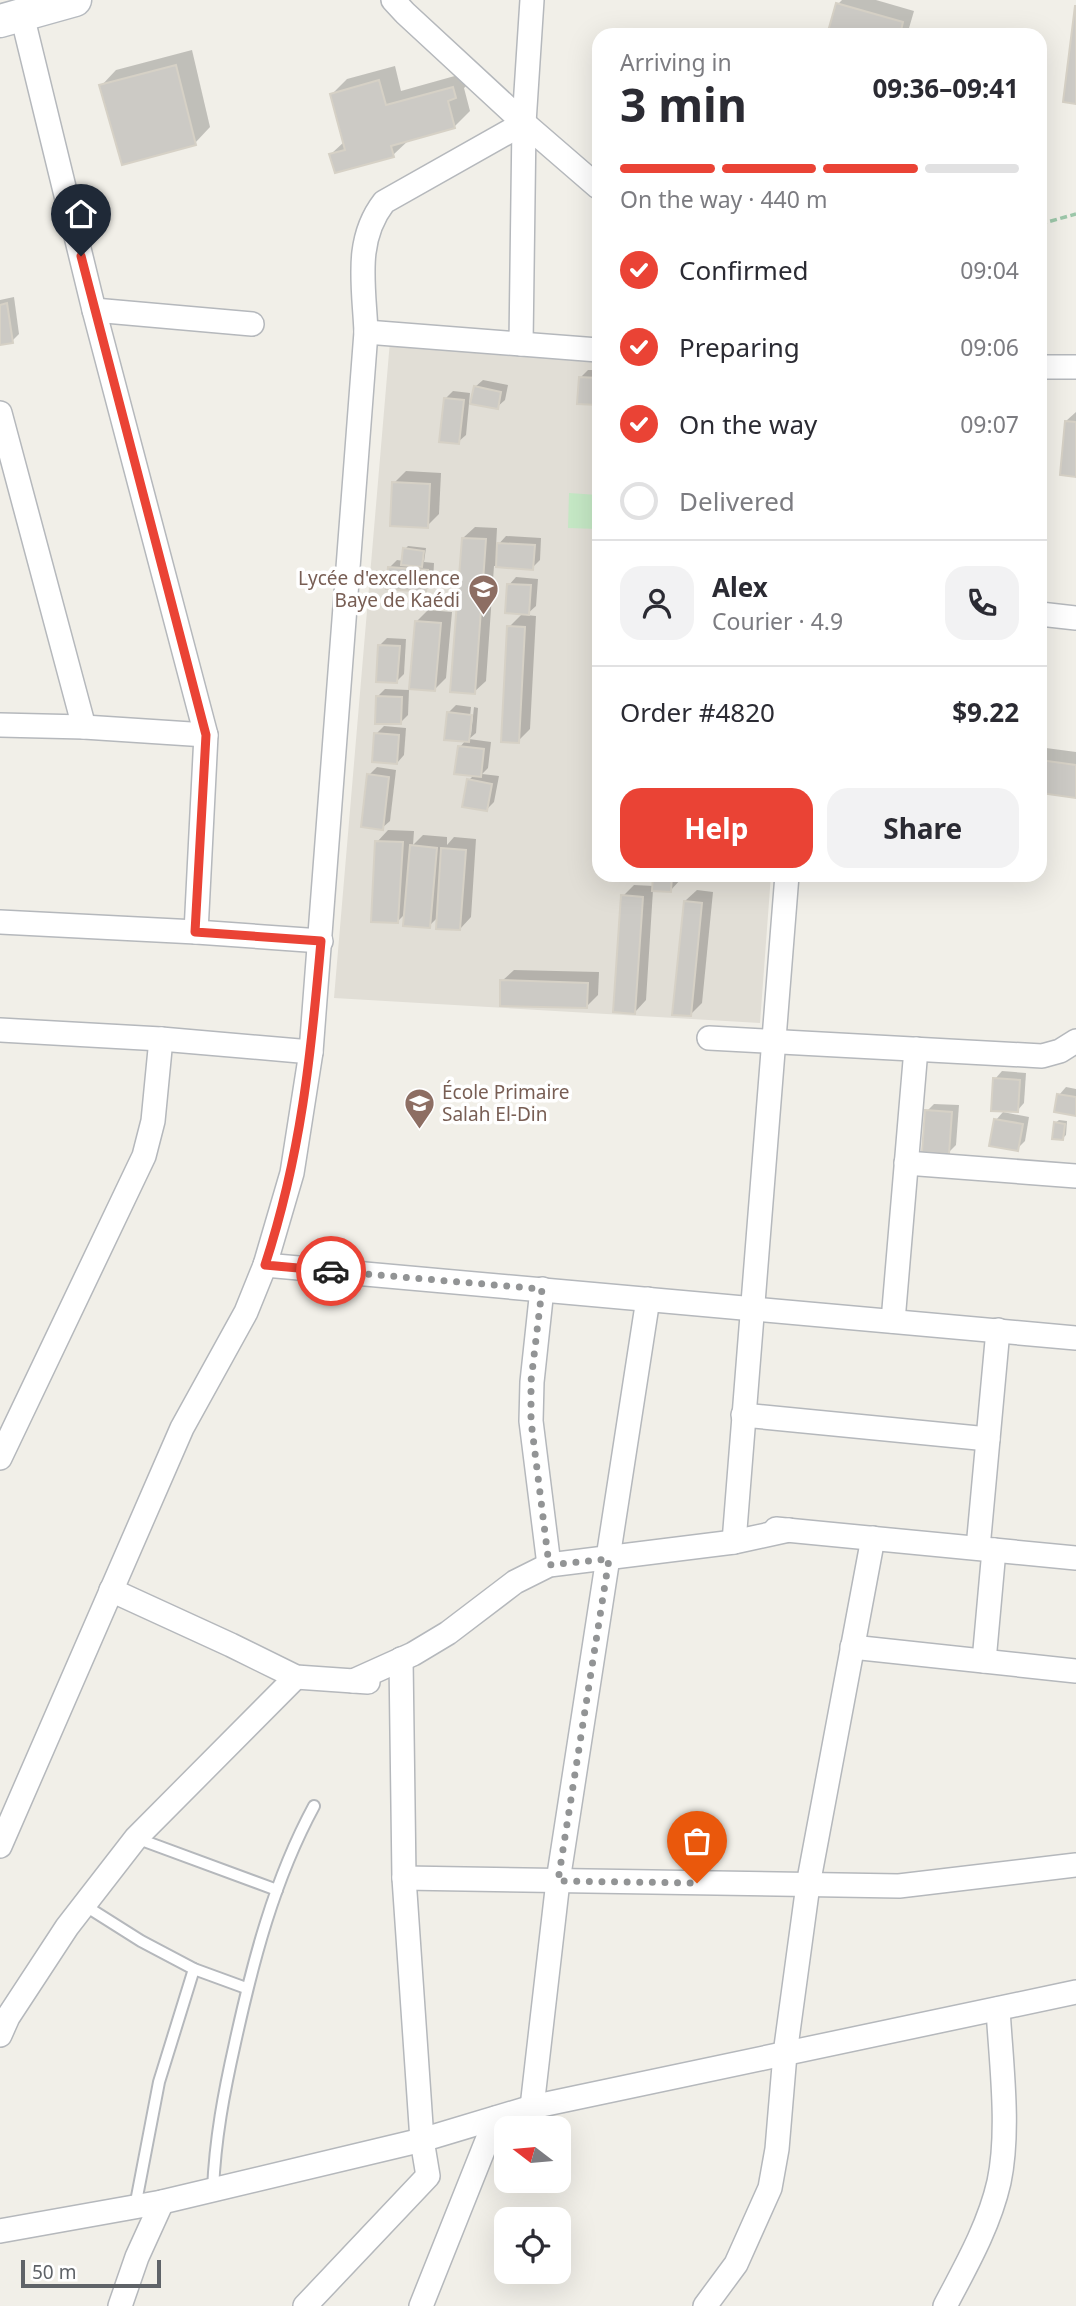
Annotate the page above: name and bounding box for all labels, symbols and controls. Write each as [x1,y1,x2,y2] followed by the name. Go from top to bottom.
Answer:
[620,46,732,78] text: Arriving in
[872,70,1019,106] text: 09:36–09:41
[620,73,747,135] text: 3 min
[620,183,827,215] text: On the way · 440 m
[51,184,111,256] pin
[62,195,100,233] icon: home
[620,251,658,289] icon: check
[679,252,809,288] text: Confirmed
[960,254,1019,286] text: 09:04
[620,328,658,366] icon: check
[679,329,800,365] text: Preparing
[960,331,1019,363] text: 09:06
[620,405,658,443] icon: check
[679,406,817,442] text: On the way
[960,408,1019,440] text: 09:07
[679,483,795,519] text: Delivered
[298,565,460,613] place label: Lycée d'excellence Baye de Kaédi
[620,566,694,640] button: person
[945,566,1019,640] button: phone
[712,569,768,605] text: Alex
[466,572,500,616] school or university icon: Lycée d'excellence Baye de Kaédi
[712,605,843,637] text: Courier · 4.9
[620,694,775,730] text: Order #4820
[952,694,1019,730] text: $9.22
[620,788,813,868] button: Help
[827,788,1019,868] button: Share
[442,1079,570,1127] place label: École Primaire Salah El-Din
[402,1086,436,1130] school or university icon: École Primaire Salah El-Din
[296,1236,366,1306] courier
[312,1252,350,1290] icon: car
[667,1811,727,1883] pin
[678,1822,716,1860] icon: bag
[494,2116,570,2193] north arrow
[494,2116,571,2284] map controls
[494,2207,571,2284] button: locate
[21,2257,161,2289] scale bar
[32,2259,76,2285] text: 50 m

